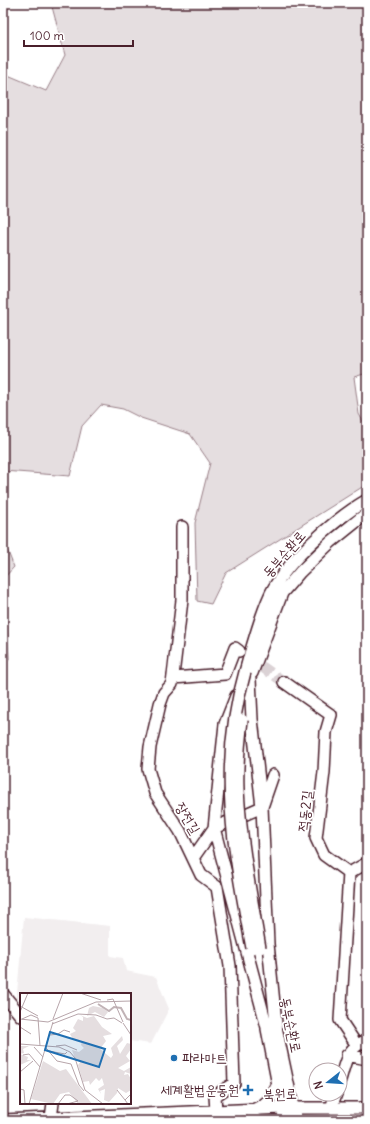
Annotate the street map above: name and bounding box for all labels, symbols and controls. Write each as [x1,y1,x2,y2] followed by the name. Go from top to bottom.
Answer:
[24,22,133,48] scale bar
[30,28,64,43] text: 100 m
[259,527,309,581] street label: 동부순환로
[294,789,316,833] street label: 적동2길
[172,799,205,838] street label: 장전길
[20,993,131,1104] inset map
[276,996,306,1054] street label: 동부순환로
[182,1049,227,1067] place label: 파라마트
[169,1053,179,1063] marker: 파라마트
[308,1062,348,1102] north arrow
[311,1079,326,1091] text: N
[160,1081,239,1099] place label: 세계활법운동원
[242,1084,254,1096] marker: 세계활법운동원
[263,1084,297,1104] street label: 북원로

